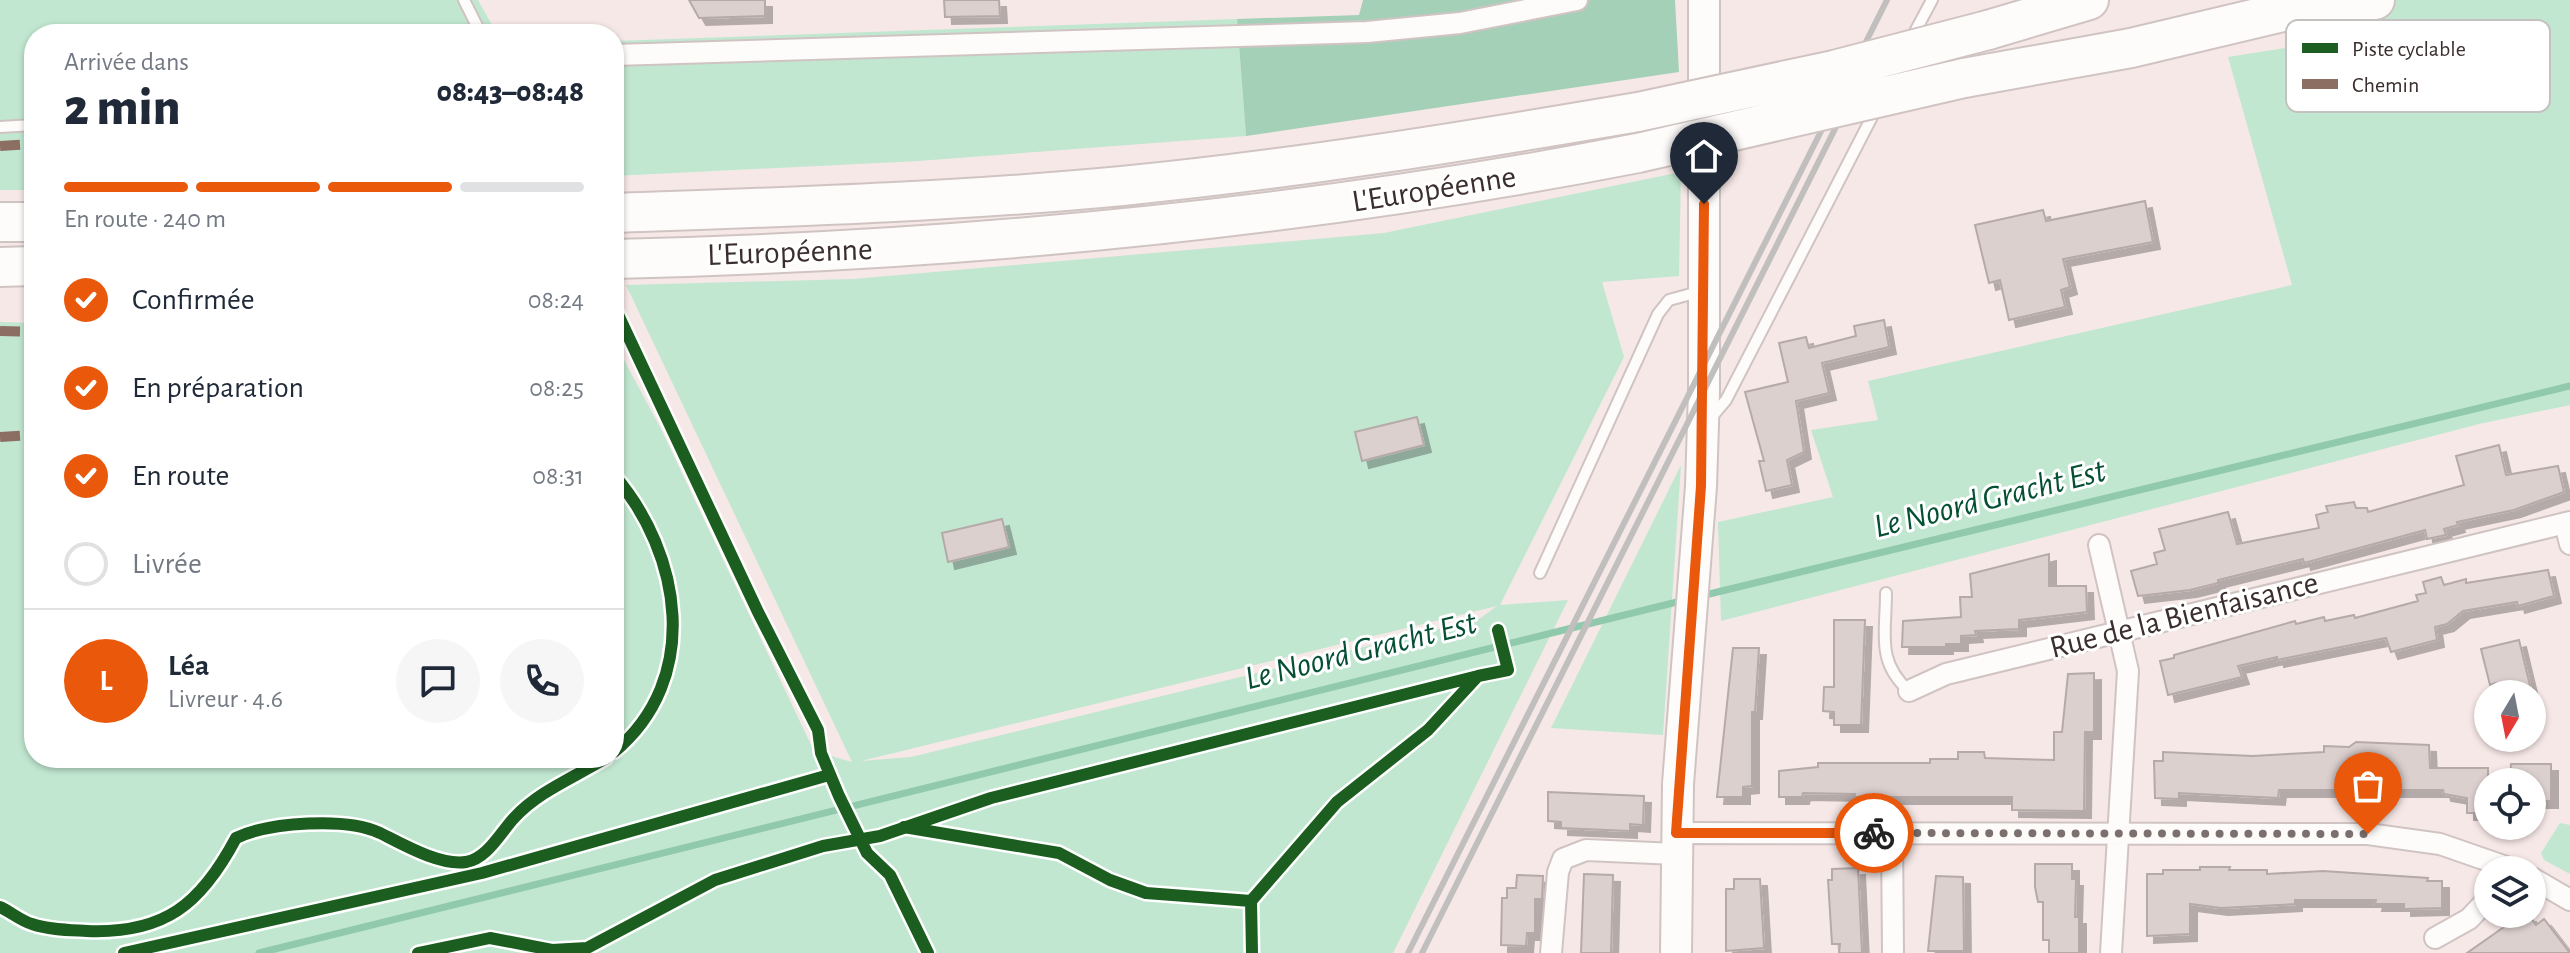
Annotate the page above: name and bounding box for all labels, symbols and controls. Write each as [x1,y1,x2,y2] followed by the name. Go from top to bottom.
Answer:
[2286,20,2550,112] legend
[2352,38,2466,60] text: Piste cyclable
[64,49,189,75] text: Arrivée dans
[2352,74,2419,96] text: Chemin
[436,77,584,107] text: 08:43–08:48
[64,82,180,134] text: 2 min
[1670,122,1738,204] pin
[1682,134,1726,178] icon: home
[1350,160,1518,218] street label: L'Européenne
[64,206,226,232] text: En route · 240 m
[707,233,873,271] street label: L'Européenne
[64,278,108,322] icon: check
[132,285,255,315] text: Confirmée
[528,287,584,313] text: 08:24
[64,366,108,410] icon: check
[132,373,304,403] text: En préparation
[529,375,584,401] text: 08:25
[64,454,108,498] icon: check
[1871,454,2110,544] water label: Le Noord Gracht Est
[132,461,229,491] text: En route
[532,463,584,489] text: 08:31
[132,549,202,579] text: Livrée
[2046,566,2322,664] street label: Rue de la Bienfaisance
[1242,606,1481,696] water label: Le Noord Gracht Est
[396,639,480,723] button: chat
[500,639,584,723] button: phone
[168,651,209,681] text: Léa
[100,666,113,696] text: L
[2474,680,2546,752] north arrow
[2474,680,2546,928] map controls
[168,686,283,712] text: Livreur · 4.6
[2334,752,2402,834] pin
[2346,764,2390,808] icon: bag
[2474,768,2546,840] button: locate
[1834,793,1914,873] courier
[1852,811,1896,855] icon: bike
[2474,856,2546,928] button: layers

